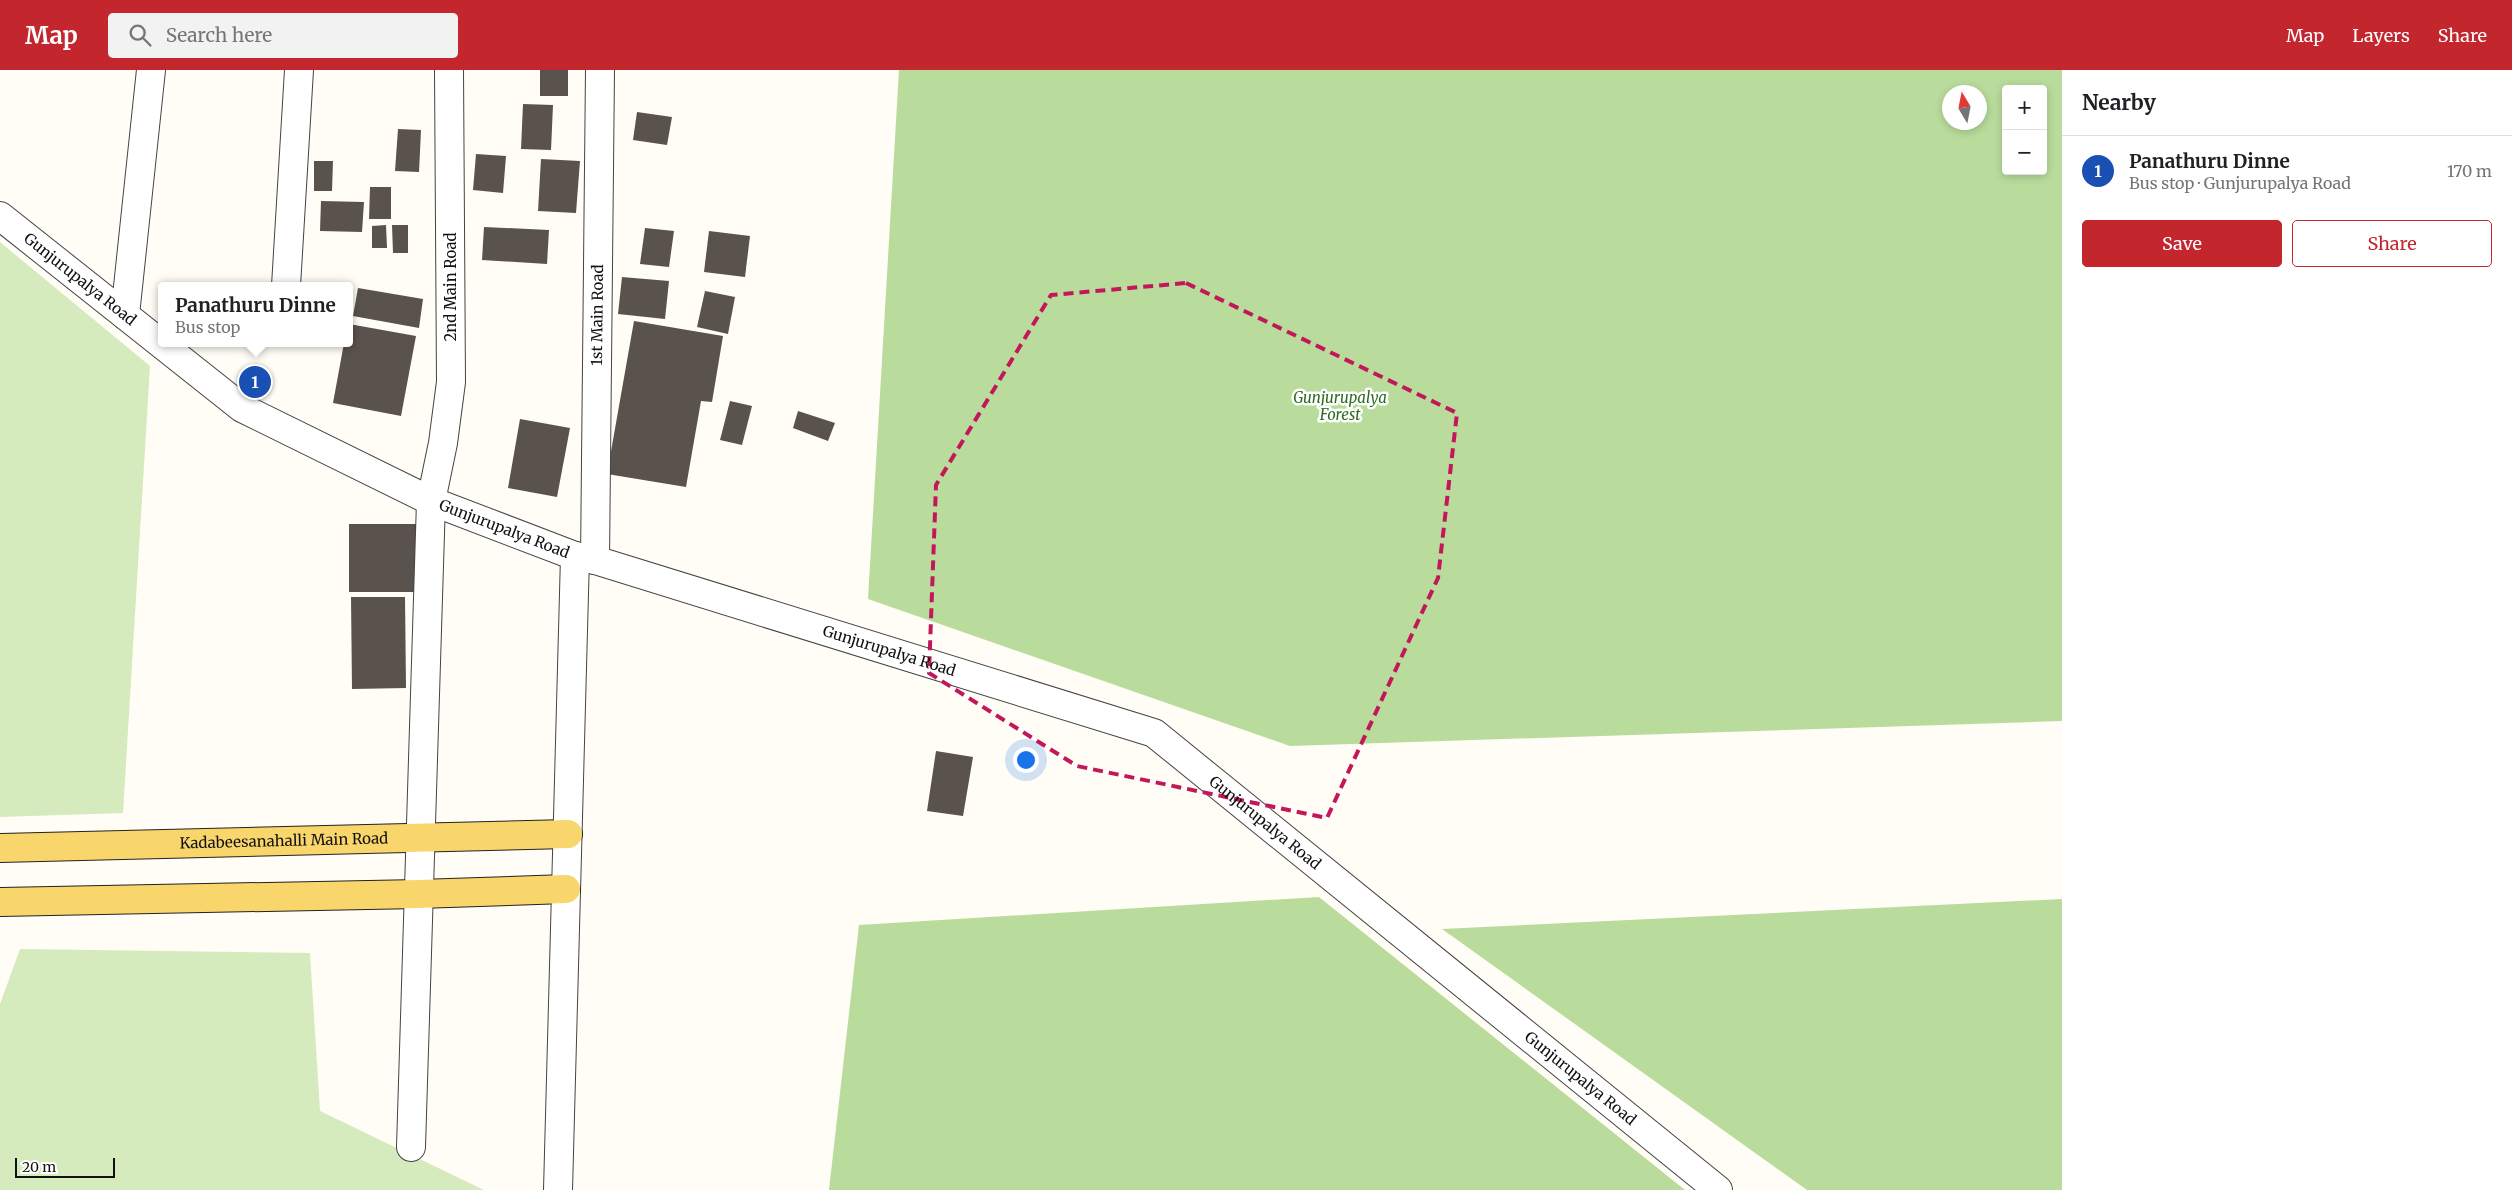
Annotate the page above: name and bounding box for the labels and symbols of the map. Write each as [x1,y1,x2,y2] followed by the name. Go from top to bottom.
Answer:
[1942,85,1987,130] north arrow
[20,229,140,329] street label: Gunjurupalya Road
[441,232,460,342] street label: 2nd Main Road
[587,264,607,366] street label: 1st Main Road
[239,363,271,401] pin: 1
[1293,388,1387,424] park label: Gunjurupalya Forest
[437,495,572,562] street label: Gunjurupalya Road
[820,621,958,680] street label: Gunjurupalya Road
[1013,747,1039,773] your location
[1206,772,1325,873] street label: Gunjurupalya Road
[179,828,388,853] street label: Kadabeesanahalli Main Road
[1521,1027,1640,1129] street label: Gunjurupalya Road
[15,1155,115,1178] scale bar

